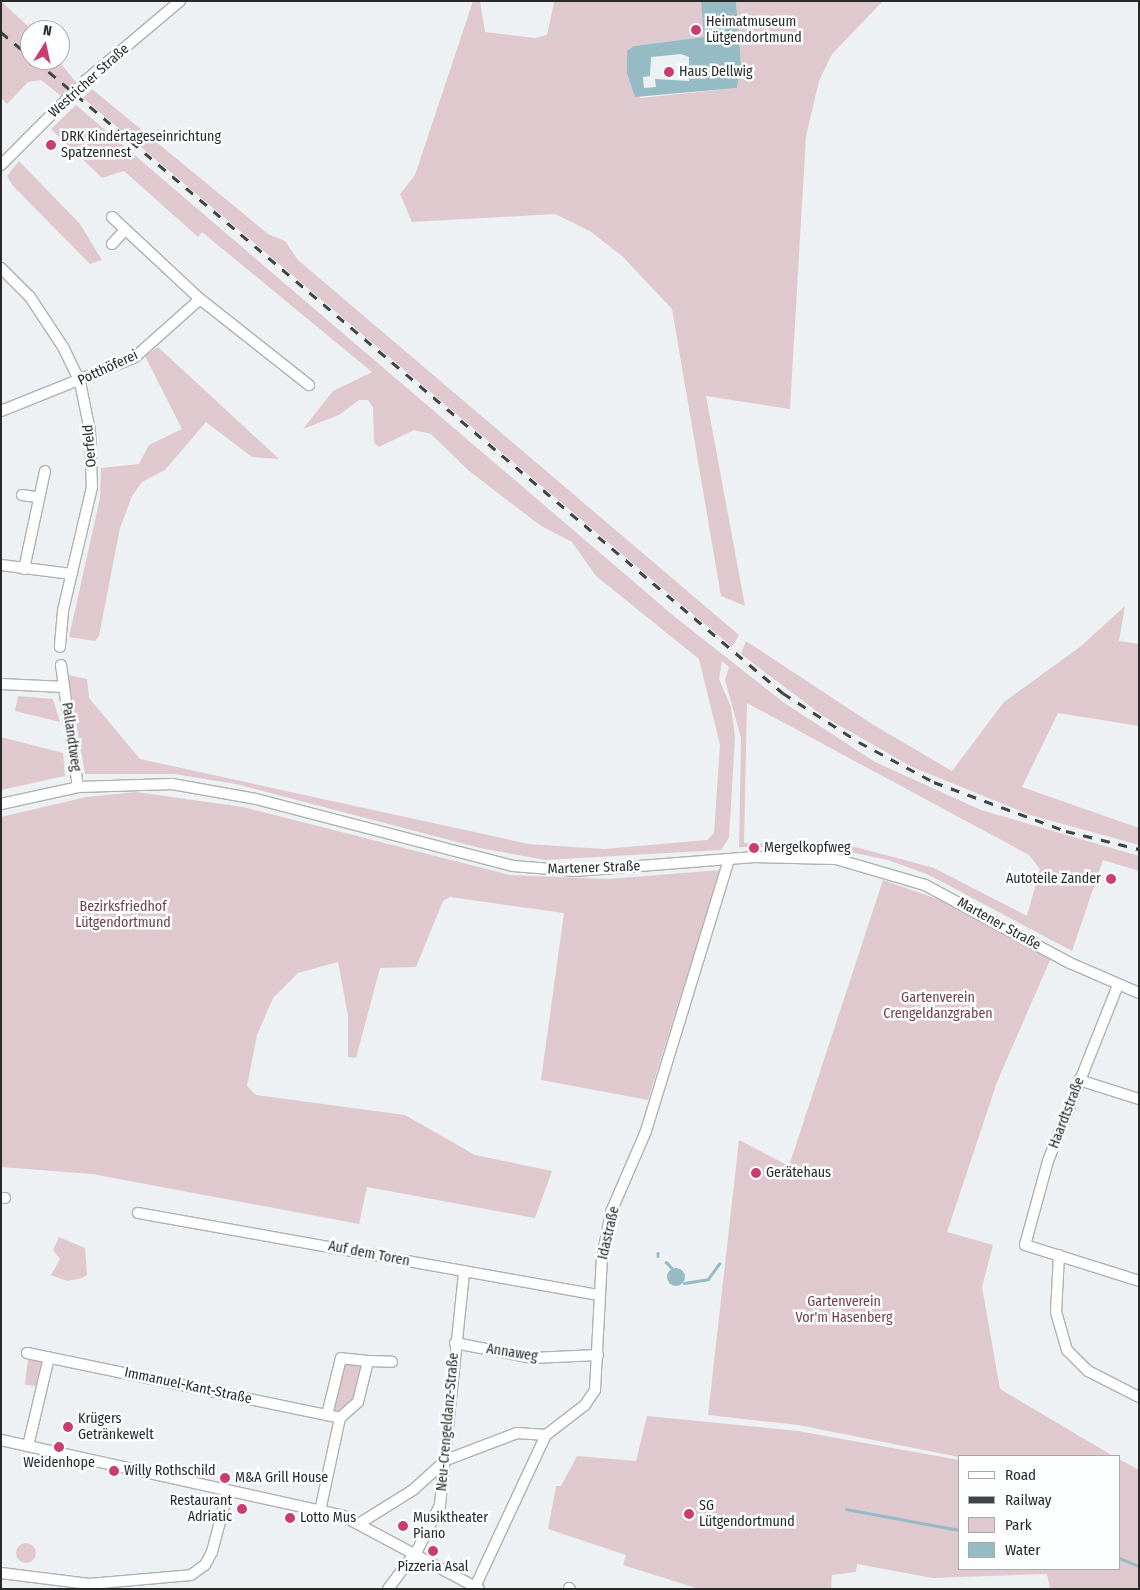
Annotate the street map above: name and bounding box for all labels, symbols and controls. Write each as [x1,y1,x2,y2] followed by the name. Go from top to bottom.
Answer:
[706,14,802,46] place label: Heimatmuseum Lütgendortmund
[20,20,70,70] north arrow
[42,22,53,40] text: N
[690,24,702,36] marker: Heimatmuseum Lütgendortmund
[46,41,132,121] street label: Westricher Straße
[679,64,753,80] place label: Haus Dellwig
[663,66,675,78] marker: Haus Dellwig
[61,129,221,162] place label: DRK Kindertageseinrichtung Spatzennest
[45,139,57,151] marker: DRK Kindertageseinrichtung Spatzennest
[75,347,141,389] street label: Potthöferei
[80,424,100,468] street label: Oerfeld
[58,701,84,773] street label: Pallandtweg
[764,840,851,856] place label: Mergelkopfweg
[748,842,760,854] marker: Mergelkopfweg
[547,858,641,878] street label: Martener Straße
[1006,871,1101,887] place label: Autoteile Zander
[1105,873,1117,885] marker: Autoteile Zander
[954,894,1044,954] street label: Martener Straße
[75,899,171,932] park label: Bezirksfriedhof Lütgendortmund
[883,990,993,1022] park label: Gartenverein Crengeldanzgraben
[1046,1075,1088,1151] street label: Haardtstraße
[766,1165,831,1181] place label: Gerätehaus
[750,1167,762,1179] marker: Gerätehaus
[595,1205,623,1261] street label: Idastraße
[327,1238,411,1270] street label: Auf dem Toren
[795,1294,893,1326] park label: Gartenverein Vor'm Hasenberg
[485,1341,539,1365] street label: Annaweg
[434,1352,462,1492] street label: Neu-Crengeldanz-Straße
[123,1364,253,1408] street label: Immanuel-Kant-Straße
[78,1411,154,1444] place label: Krügers Getränkewelt
[62,1421,74,1433] marker: Krügers Getränkewelt
[53,1441,65,1453] marker: Weidenhope
[23,1455,95,1471] place label: Weidenhope
[958,1455,1120,1570] legend
[124,1463,216,1479] place label: Willy Rothschild
[108,1465,120,1477] marker: Willy Rothschild
[1005,1466,1036,1484] text: Road
[235,1470,328,1486] place label: M&A Grill House
[219,1472,231,1484] marker: M&A Grill House
[1005,1491,1052,1509] text: Railway
[170,1493,232,1525] place label: Restaurant Adriatic
[699,1498,795,1530] place label: SG Lütgendortmund
[236,1503,248,1515] marker: Restaurant Adriatic
[683,1508,695,1520] marker: SG Lütgendortmund
[300,1510,356,1526] place label: Lotto Mus
[413,1510,488,1542] place label: Musiktheater Piano
[284,1512,296,1524] marker: Lotto Mus
[1005,1516,1032,1534] text: Park
[397,1520,409,1532] marker: Musiktheater Piano
[1005,1541,1040,1559] text: Water
[427,1545,439,1557] marker: Pizzeria Asal
[398,1559,468,1575] place label: Pizzeria Asal

